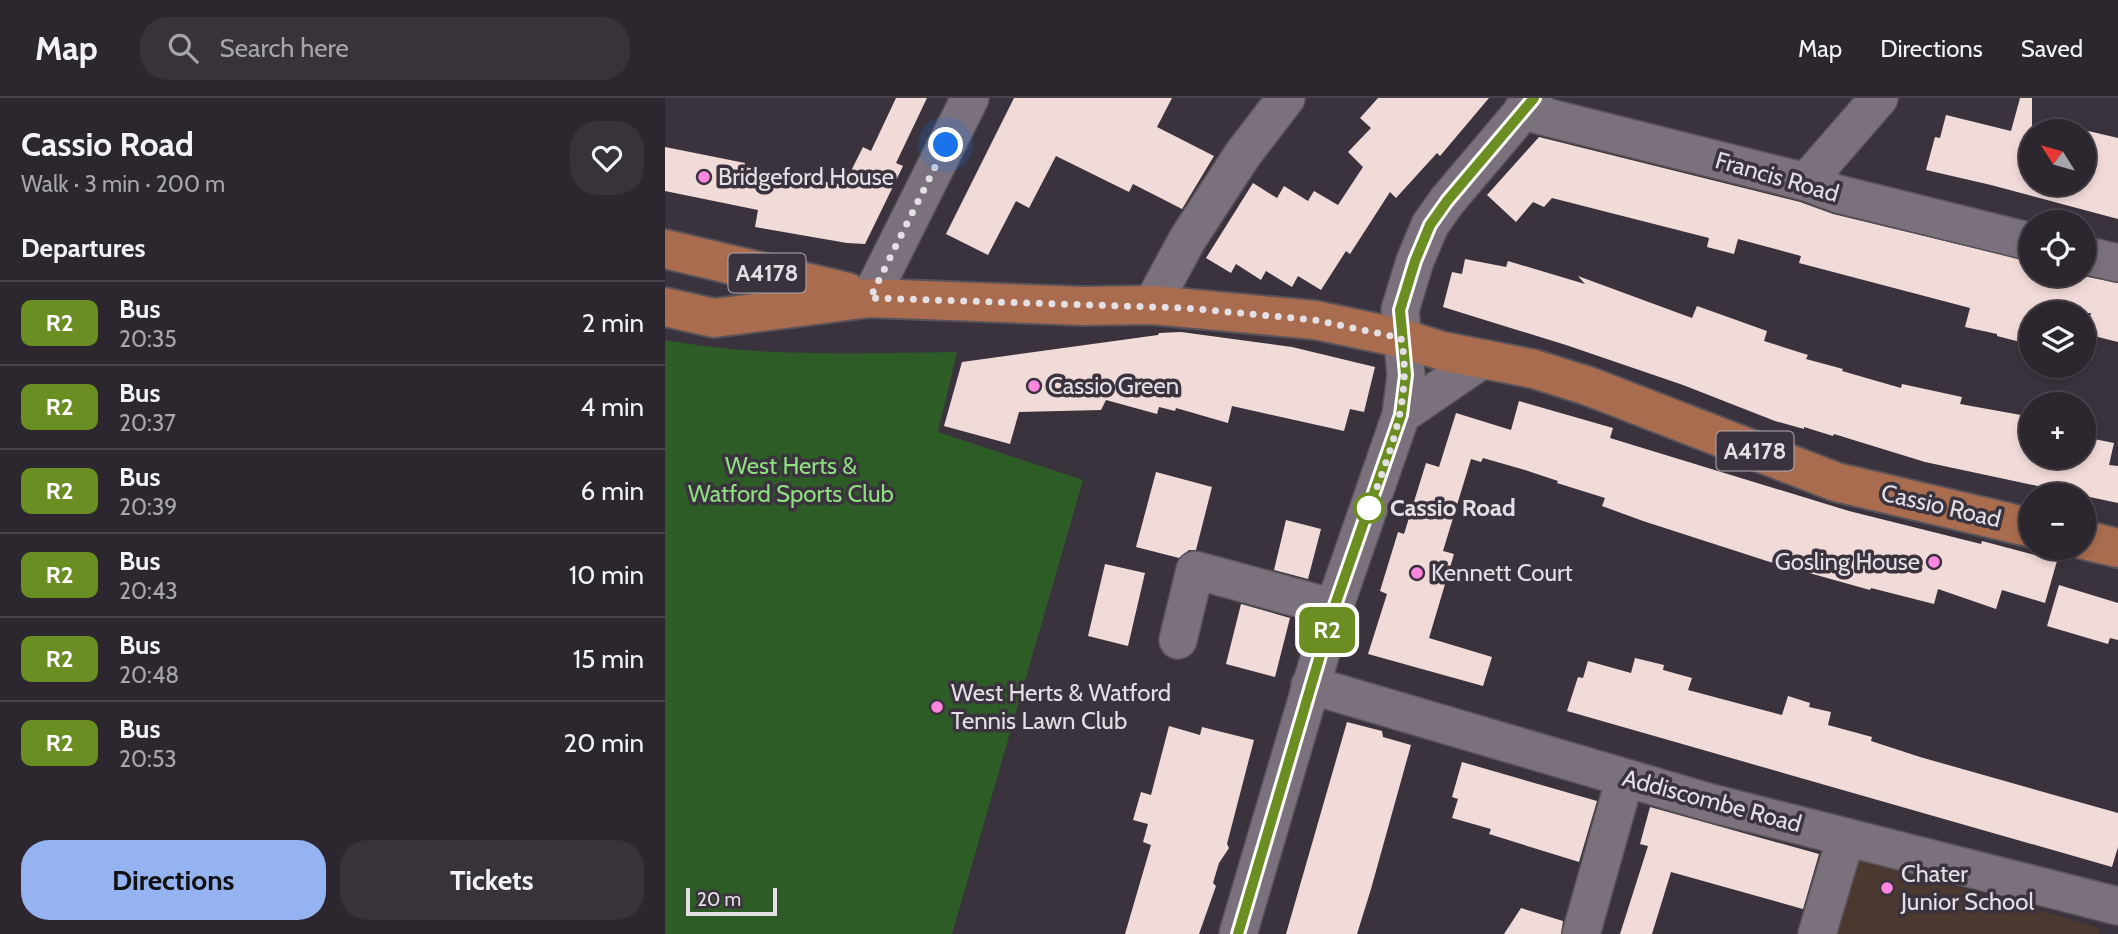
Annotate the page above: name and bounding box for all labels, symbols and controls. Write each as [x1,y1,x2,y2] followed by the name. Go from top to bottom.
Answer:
[140,17,630,80] search box
[35,28,98,68] text: Map
[164,29,202,67] icon: search
[220,32,349,64] text: Search here
[1798,34,1842,63] text: Map
[1880,34,1983,63] text: Directions
[2021,34,2083,63] text: Saved
[2019,119,2097,196] north arrow
[2019,119,2096,560] map controls
[570,121,644,195] button: heart
[21,124,194,164] text: Cassio Road
[928,127,963,162] your location
[1712,145,1842,208] street label: Francis Road
[718,162,894,191] place label: Bridgeford House
[696,169,712,185] marker: Bridgeford House
[21,170,225,198] text: Walk · 3 min · 200 m
[2019,210,2096,287] button: locate
[21,232,145,264] text: Departures
[729,254,805,292] road number: A4178
[119,293,160,325] text: Bus
[2019,301,2096,378] button: layers
[582,307,644,339] text: 2 min
[46,308,73,337] text: R2
[119,325,177,353] text: 20:35
[1048,371,1179,400] place label: Cassio Green
[119,377,160,409] text: Bus
[1026,378,1042,394] marker: Cassio Green
[580,391,644,423] text: 4 min
[46,392,73,421] text: R2
[2019,392,2096,469] button: +
[119,409,176,437] text: 20:37
[1717,432,1793,470] road number: A4178
[688,451,894,508] park label: West Herts & Watford Sports Club
[119,461,160,493] text: Bus
[581,475,644,507] text: 6 min
[46,476,73,505] text: R2
[1878,478,2004,533] street label: Cassio Road
[2019,483,2096,560] button: −
[119,493,177,521] text: 20:39
[1354,493,1384,523] marker: Cassio Road
[1390,493,1516,522] place label: Cassio Road
[119,545,160,577] text: Bus
[1775,547,1920,576] place label: Gosling House
[1926,554,1942,570] marker: Gosling House
[1431,558,1573,587] place label: Kennett Court
[569,559,644,591] text: 10 min
[46,560,73,589] text: R2
[1409,565,1425,581] marker: Kennett Court
[119,577,178,605] text: 20:43
[1295,607,1359,653] line badge: R2
[1313,615,1341,644] text: R2
[119,629,160,661] text: Bus
[573,643,644,675] text: 15 min
[46,644,73,673] text: R2
[119,661,179,689] text: 20:48
[951,678,1171,735] place label: West Herts & Watford Tennis Lawn Club
[929,699,945,715] marker: West Herts & Watford Tennis Lawn Club
[119,713,160,745] text: Bus
[564,727,644,759] text: 20 min
[46,728,73,757] text: R2
[119,745,177,773] text: 20:53
[1619,763,1805,838] street label: Addiscombe Road
[21,840,326,920] button: Directions
[340,840,644,920] button: Tickets
[1900,859,2034,916] place label: Chater Junior School
[1879,880,1895,896] marker: Chater Junior School
[686,885,777,917] scale bar
[697,888,741,911] text: 20 m

